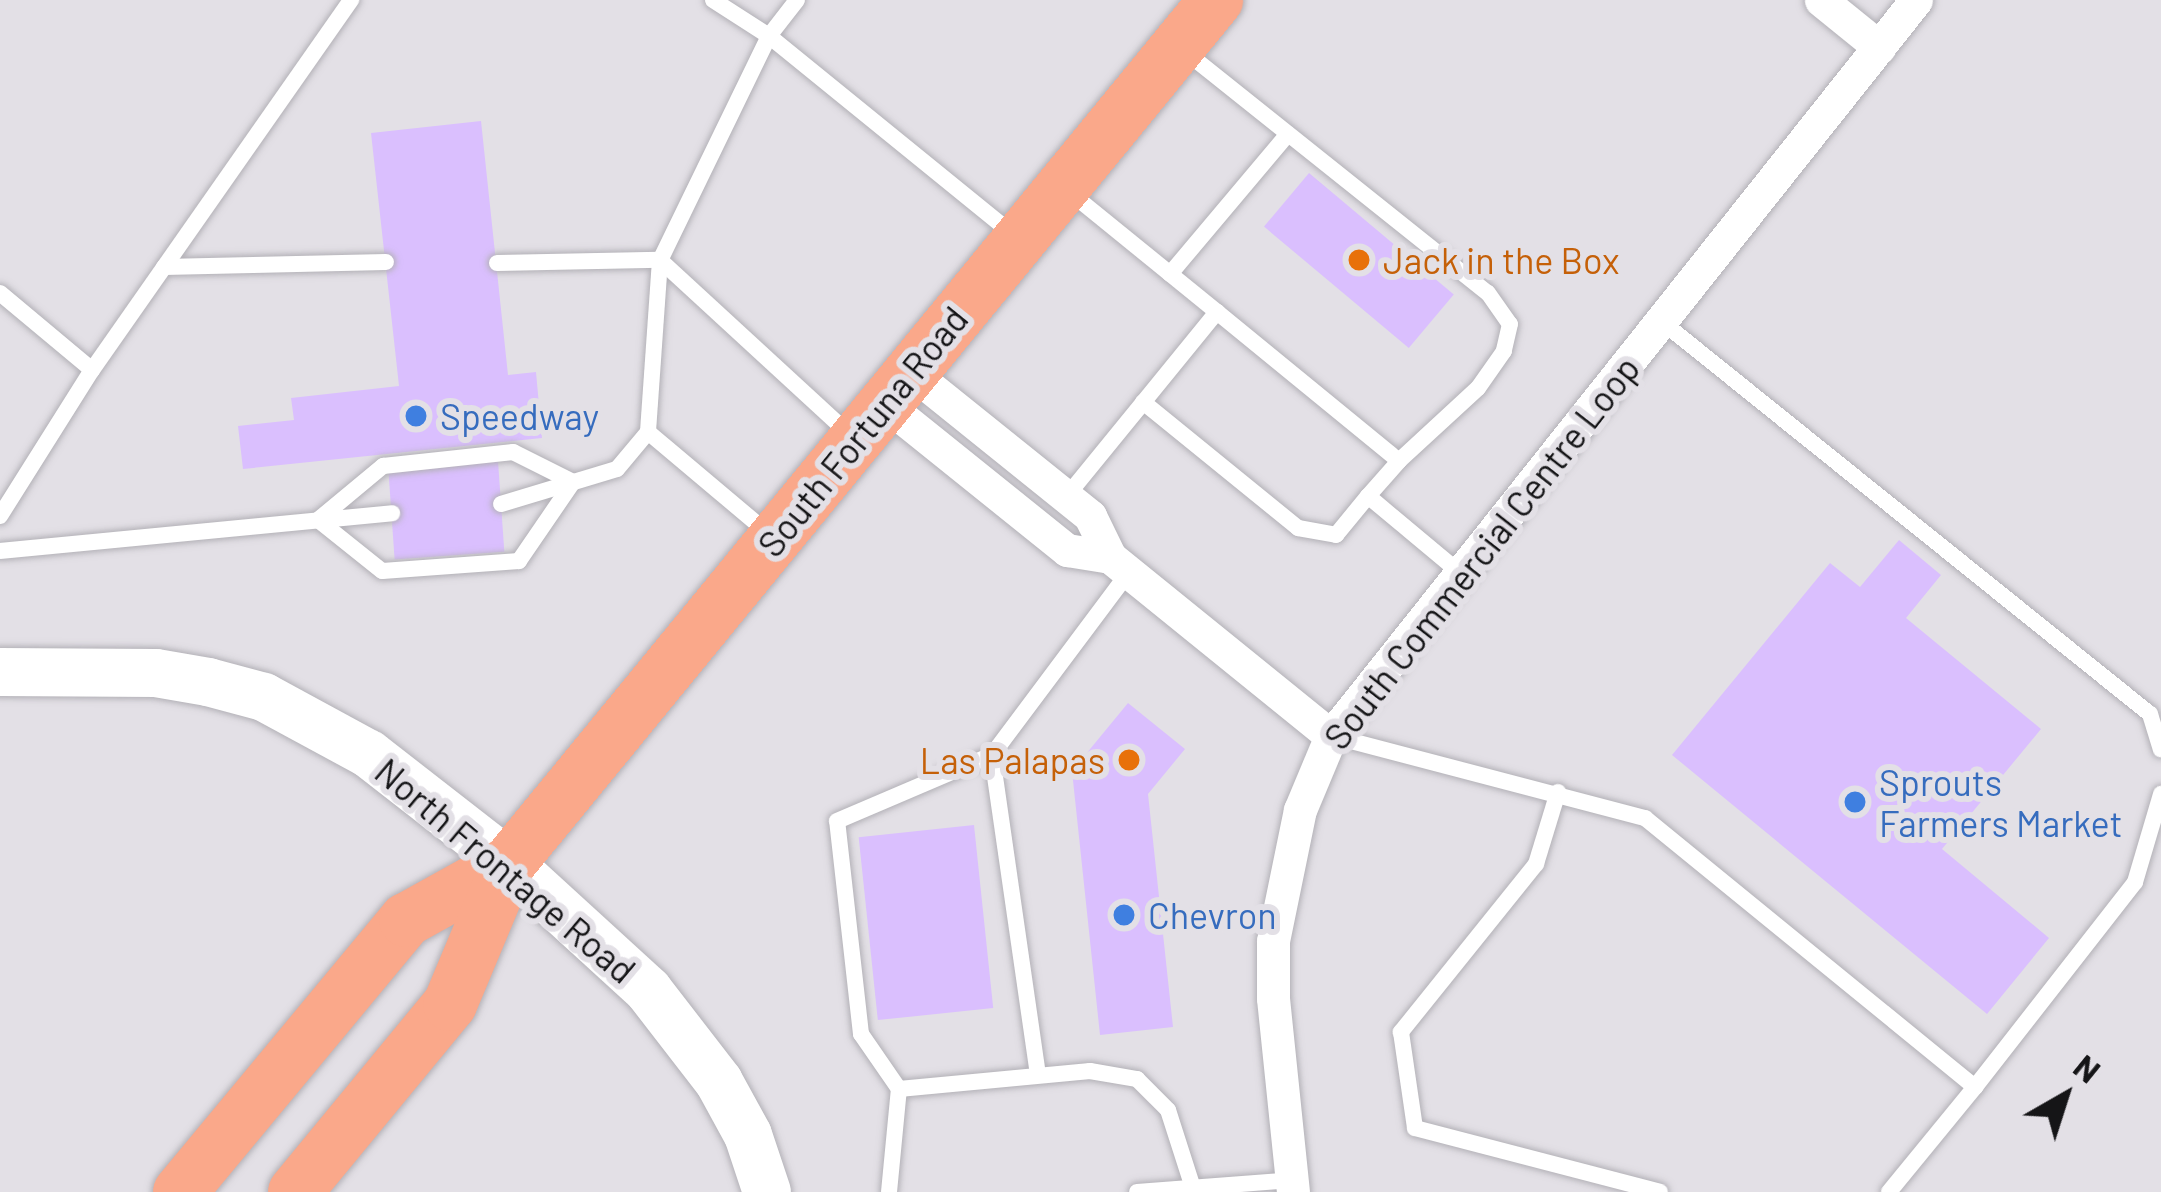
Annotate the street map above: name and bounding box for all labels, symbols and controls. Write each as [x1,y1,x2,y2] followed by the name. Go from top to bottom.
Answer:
[1383,238,1619,282] place label: Jack in the Box
[1346,247,1372,273] marker: Jack in the Box
[748,297,976,565] street label: South Fortuna Road
[1314,347,1648,757] street label: South Commercial Centre Loop
[440,394,599,438] place label: Speedway
[403,403,429,429] marker: Speedway
[920,738,1105,782] place label: Las Palapas
[1116,747,1142,773] marker: Las Palapas
[367,749,645,991] street label: North Frontage Road
[1879,759,2123,844] place label: Sprouts Farmers Market
[1842,789,1868,815] marker: Sprouts Farmers Market
[1148,893,1277,937] place label: Chevron
[1111,902,1137,928] marker: Chevron
[2005,1036,2125,1156] north arrow
[2067,1046,2109,1090] text: N

